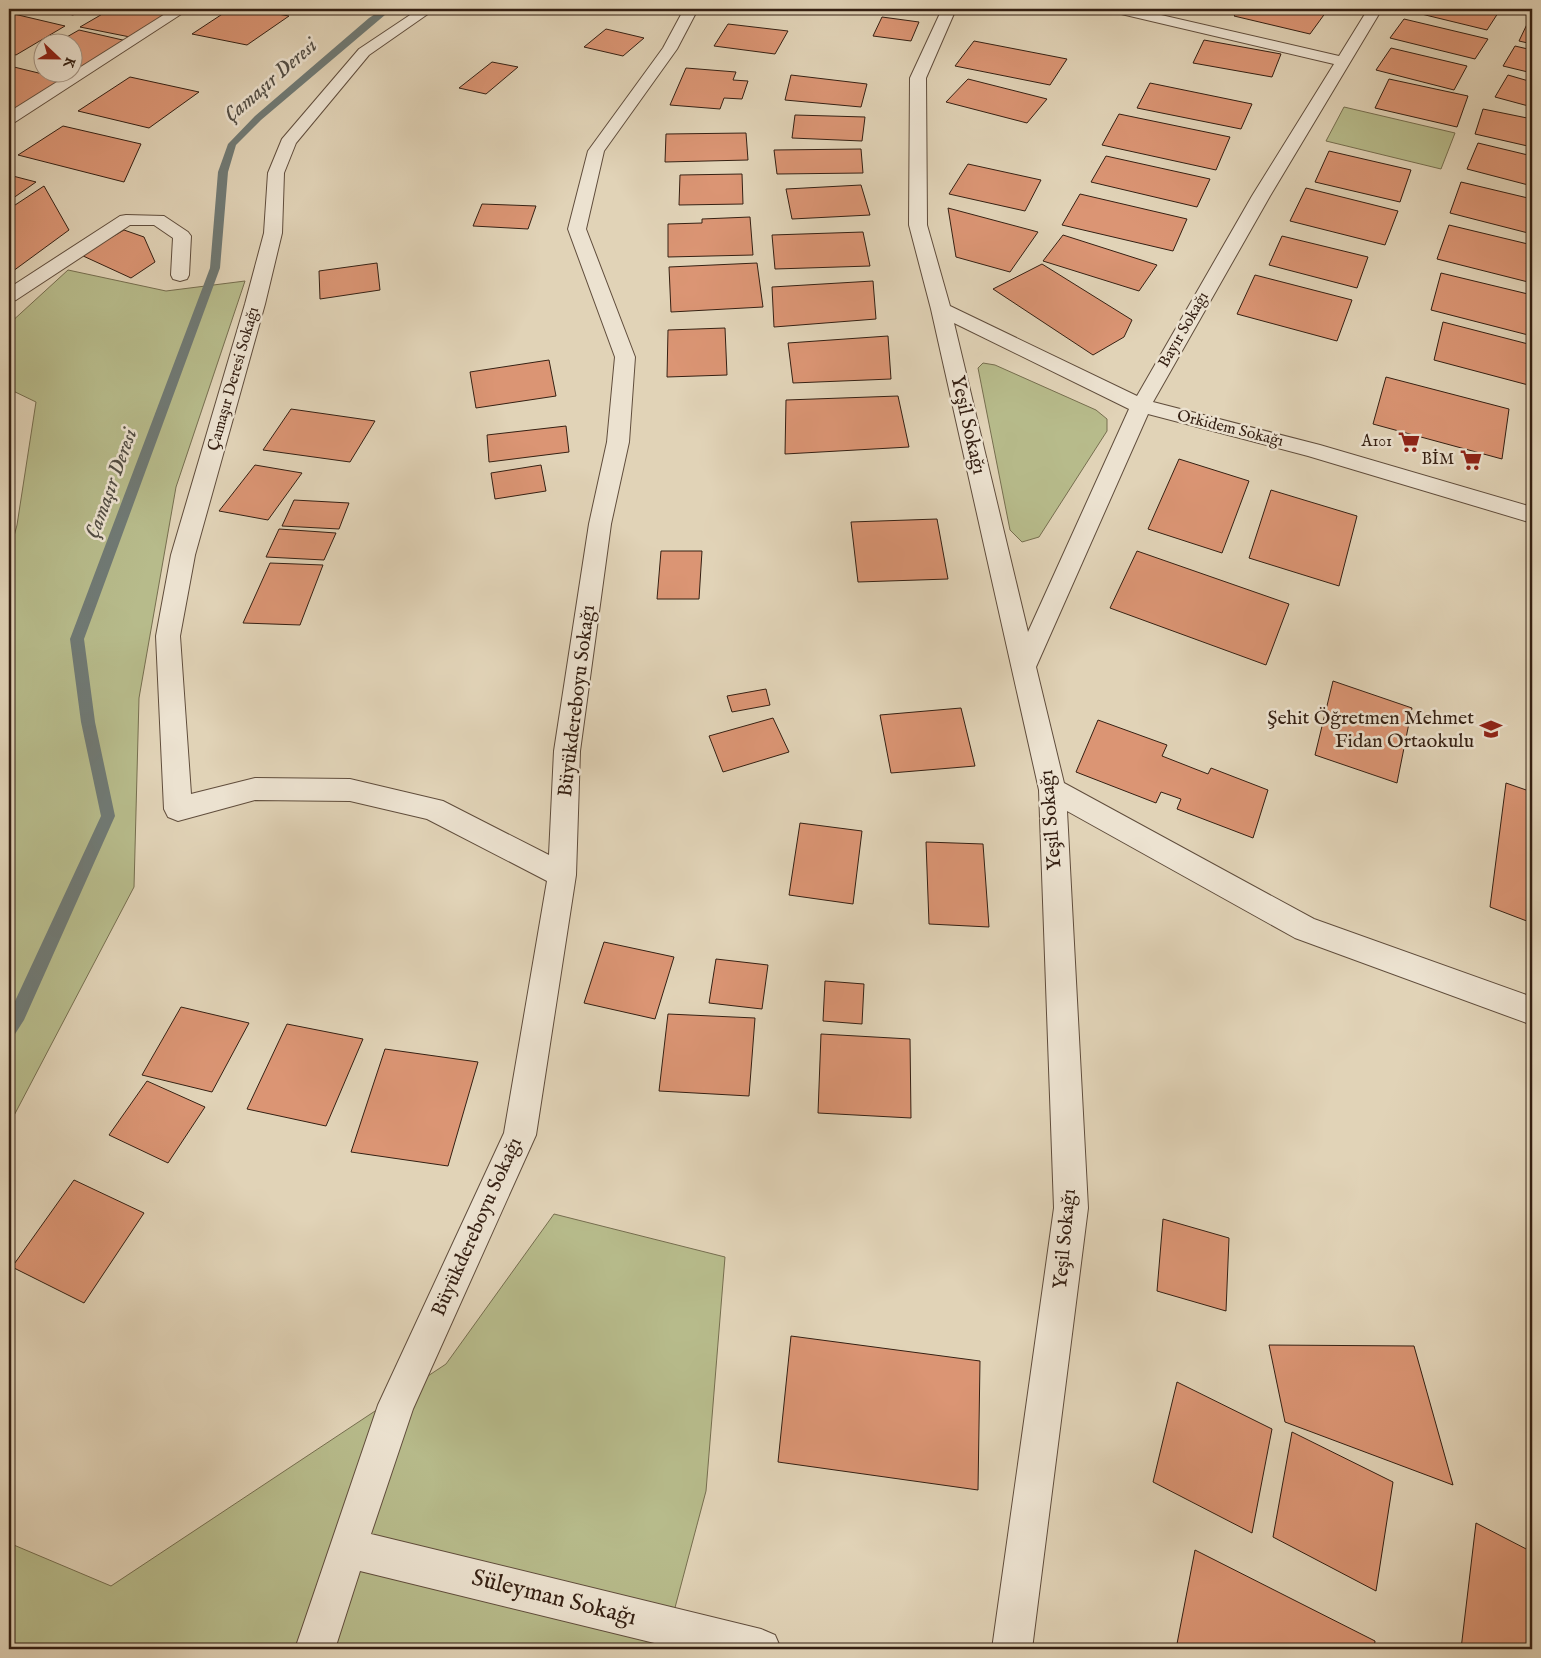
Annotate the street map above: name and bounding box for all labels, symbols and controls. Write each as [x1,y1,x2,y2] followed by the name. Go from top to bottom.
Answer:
[32,32,82,82] north arrow
[219,32,325,129] water label: Çamaşır Deresi
[59,54,79,71] text: K
[1154,289,1214,371] street label: Bayır Sokağı
[204,305,264,453] street label: Çamaşır Deresi Sokağı
[945,373,991,477] street label: Yeşil Sokağı
[1175,406,1285,452] street label: Orkidem Sokağı
[80,423,145,543] water label: Çamaşır Deresi
[1396,429,1422,455] supermarket icon: A101
[1361,432,1392,452] place label: A101
[1458,447,1484,473] supermarket icon: BİM
[1421,448,1454,470] place label: BİM
[553,604,601,798] street label: Büyükdereboyu Sokağı
[1267,706,1474,754] place label: Şehit Öğretmen Mehmet Fidan Ortaokulu
[1478,716,1504,742] school or university icon: Şehit Öğretmen Mehmet Fidan Ortaokulu
[1034,769,1068,871] street label: Yeşil Sokağı
[426,1134,528,1320] street label: Büyükdereboyu Sokağı
[1048,1188,1082,1290] street label: Yeşil Sokağı
[468,1563,640,1633] street label: Süleyman Sokağı

